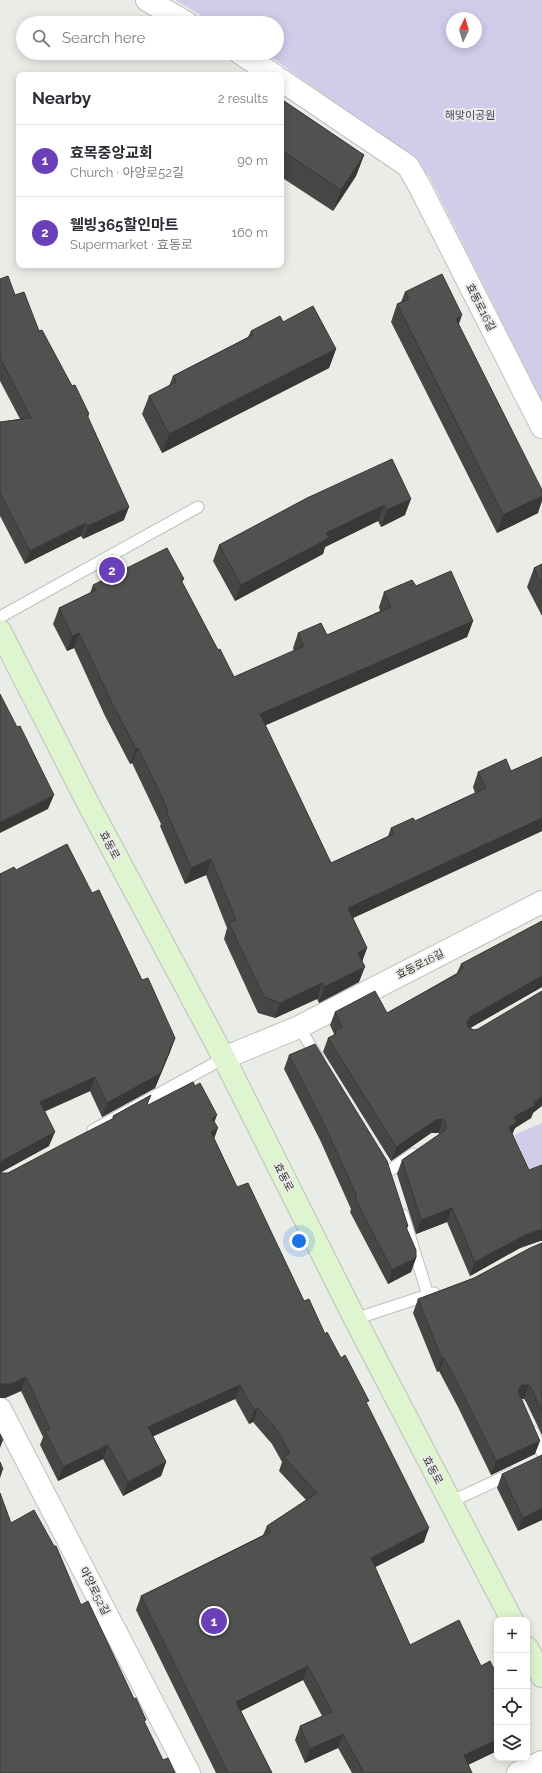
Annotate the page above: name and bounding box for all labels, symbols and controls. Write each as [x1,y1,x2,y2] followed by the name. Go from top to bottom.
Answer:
[446,12,482,48] north arrow
[16,16,284,60] search box
[30,27,52,49] icon: search
[62,29,145,47] text: Search here
[32,88,91,108] text: Nearby
[218,91,268,106] text: 2 results
[445,109,495,122] park label: 해맞이공원
[70,144,153,162] text: 효목중앙교회
[42,153,48,168] text: 1
[237,153,268,168] text: 90 m
[70,165,184,180] text: Church · 아양로52길
[70,216,179,234] text: 웰빙365할인마트
[41,225,49,240] text: 2
[231,225,268,240] text: 160 m
[70,237,193,252] text: Supermarket · 효동로
[463,281,498,333] street label: 효동로16길
[99,555,125,585] pin: 2
[97,829,122,862] street label: 효동로
[394,947,446,982] street label: 효동로16길
[271,1161,296,1194] street label: 효동로
[289,1231,309,1251] your location
[420,1454,445,1487] street label: 효동로
[77,1565,112,1617] street label: 아양로52길
[201,1606,227,1636] pin: 1
[494,1617,530,1761] map controls
[494,1617,530,1653] button: +
[494,1653,530,1689] button: −
[494,1689,530,1725] button: locate
[494,1725,530,1761] button: layers

